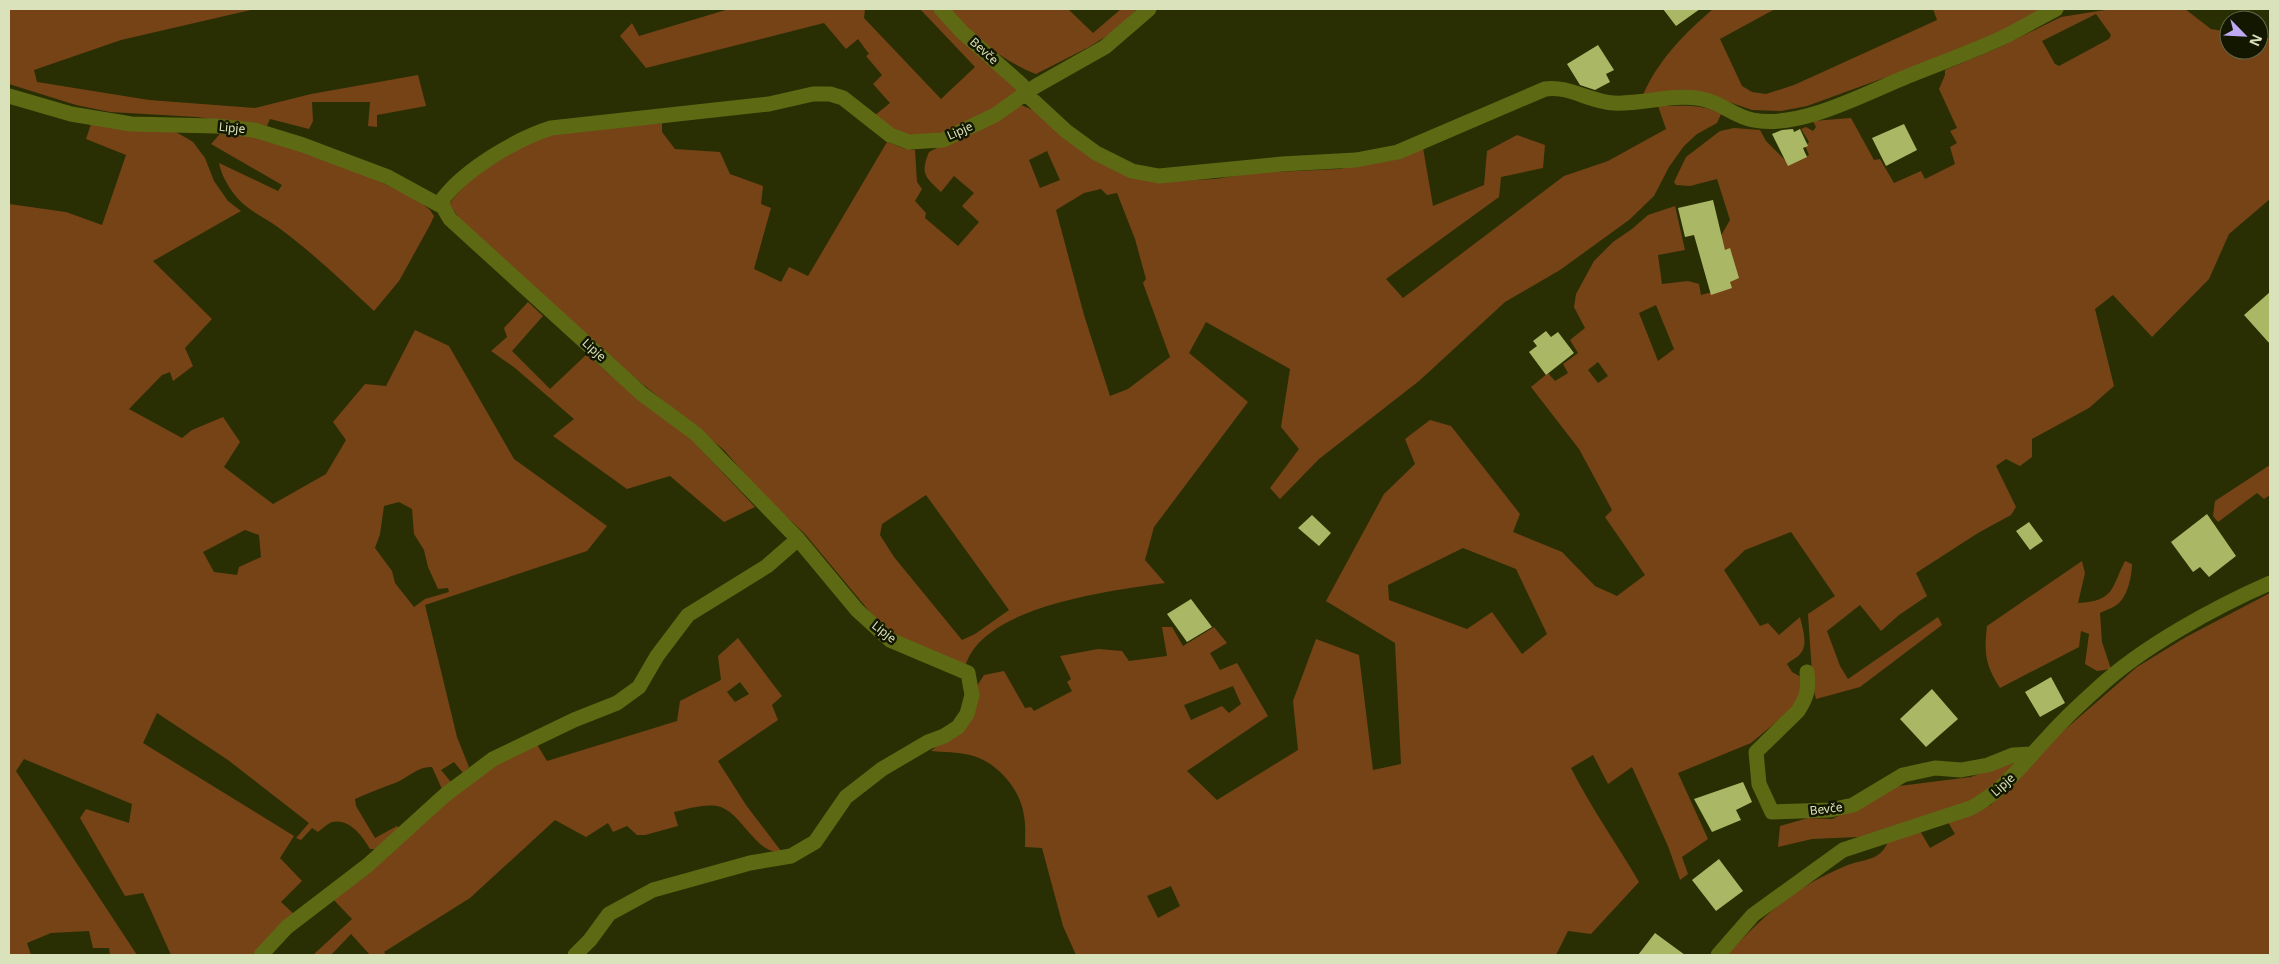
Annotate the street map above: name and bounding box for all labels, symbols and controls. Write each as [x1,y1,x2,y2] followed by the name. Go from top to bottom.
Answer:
[2219,10,2269,60] north arrow
[2245,31,2267,50] text: N
[966,33,1002,68] street label: Bevče
[944,117,976,144] street label: Lipje
[218,118,246,137] street label: Lipje
[579,334,610,365] street label: Lipje
[869,617,900,647] street label: Lipje
[1987,769,2018,800] street label: Lipje
[1809,798,1844,819] street label: Bevče

